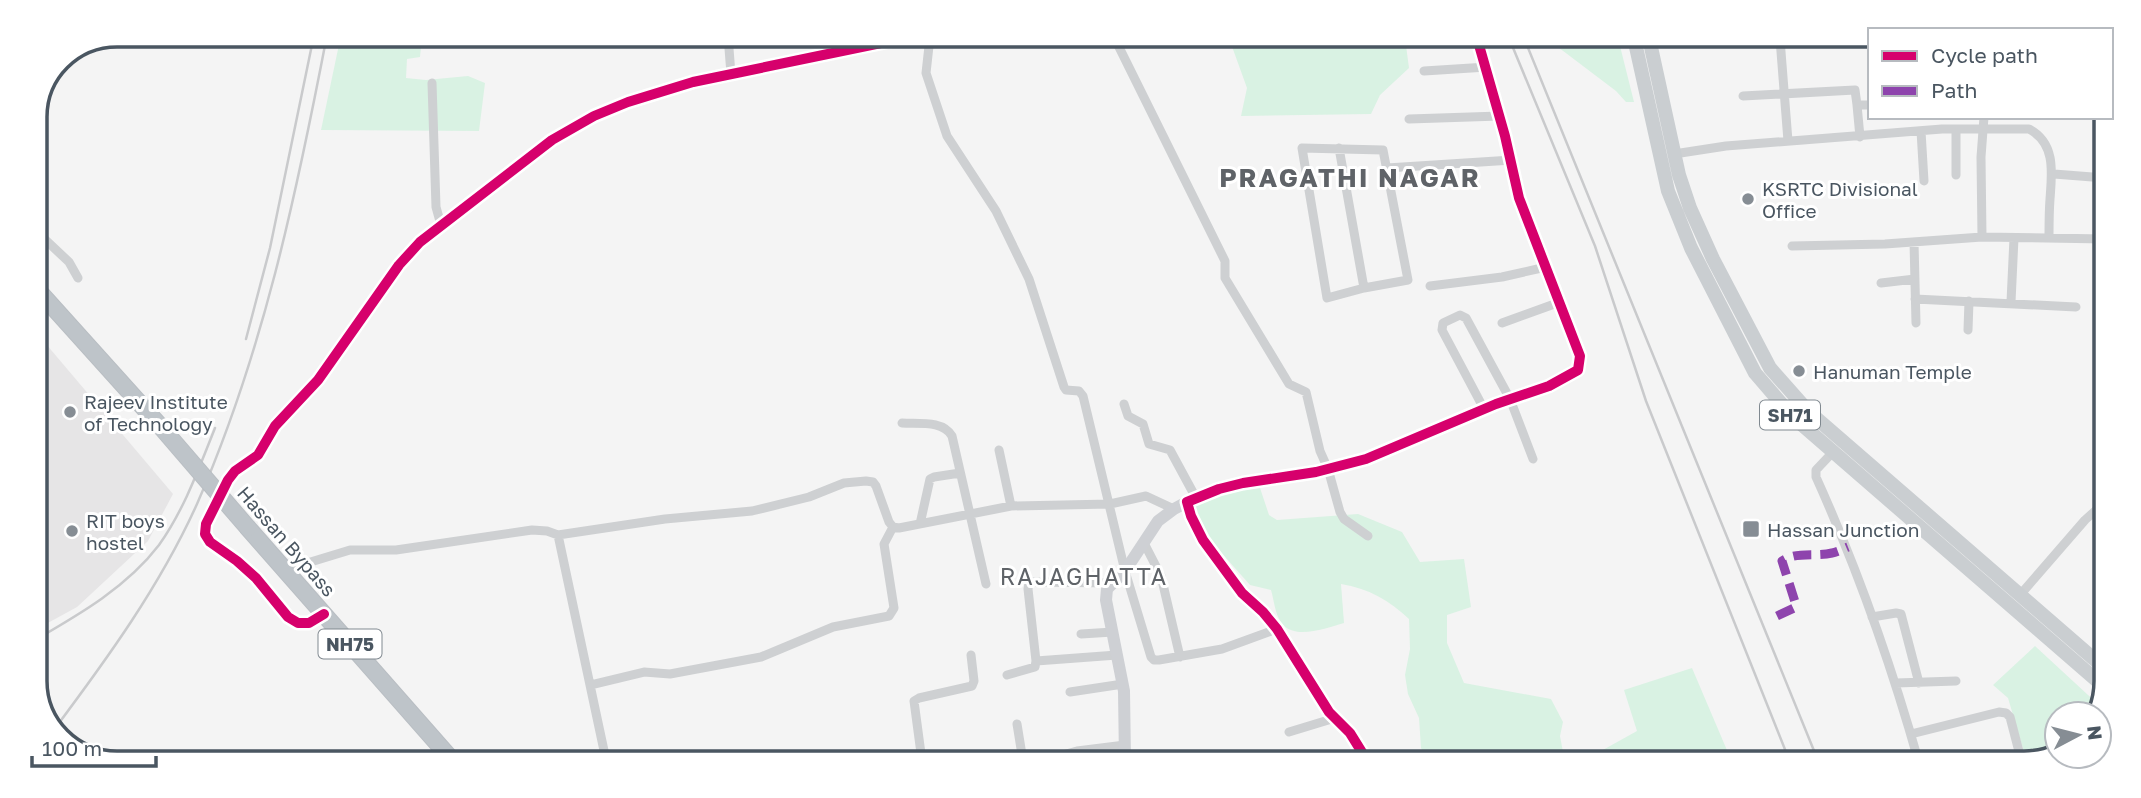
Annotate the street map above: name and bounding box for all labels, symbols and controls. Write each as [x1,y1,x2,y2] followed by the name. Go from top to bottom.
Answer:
[1868,28,2113,119] legend
[1931,42,2038,68] text: Cycle path
[1931,77,1978,103] text: Path
[1219,162,1481,193] district label: PRAGATHI NAGAR
[1762,177,1918,222] place label: KSRTC Divisional Office
[1740,191,1756,207] marker: KSRTC Divisional Office
[1813,360,1972,383] place label: Hanuman Temple
[1791,363,1807,379] marker: Hanuman Temple
[84,390,228,435] place label: Rajeev Institute of Technology
[1760,400,1820,430] road number: SH71
[62,404,78,420] marker: Rajeev Institute of Technology
[233,481,341,601] street label: Hassan Bypass
[86,509,165,554] place label: RIT boys hostel
[1767,518,1919,541] place label: Hassan Junction
[1741,519,1761,539] marker: Hassan Junction
[64,523,80,539] marker: RIT boys hostel
[1000,562,1168,590] district label: RAJAGHATTA
[318,630,382,658] road number: NH75
[2043,700,2113,770] north arrow
[32,724,156,768] scale bar
[2083,724,2108,741] text: N
[42,735,102,761] text: 100 m

